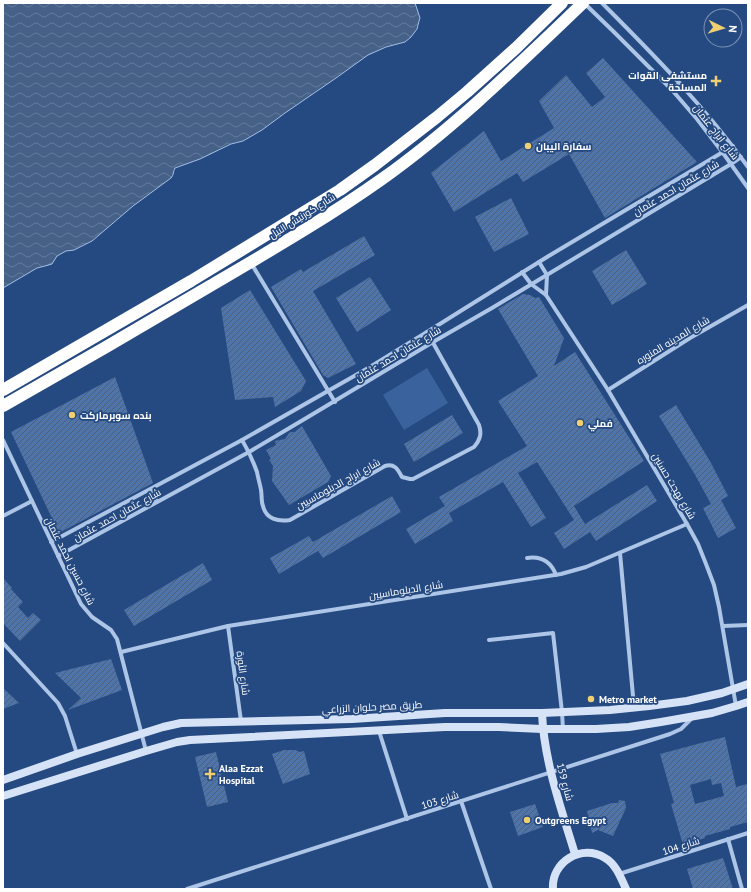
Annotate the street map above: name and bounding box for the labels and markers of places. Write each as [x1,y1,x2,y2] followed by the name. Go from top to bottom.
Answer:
[628,69,707,94] place label: مستشفى القوات المسلحة
[710,75,722,87] marker: مستشفى القوات المسلحة
[536,140,591,153] place label: سفارة اليبان
[523,141,533,151] marker: سفارة اليبان
[80,409,152,422] place label: بنده سوبرماركت
[67,410,77,420] marker: بنده سوبرماركت
[588,417,613,432] place label: فملي
[575,418,585,428] marker: فملي
[599,693,657,706] place label: Metro market
[586,694,596,704] marker: Metro market
[219,762,264,787] place label: Alaa Ezzat Hospital
[204,768,216,780] marker: Alaa Ezzat Hospital
[535,814,606,827] place label: Outgreens Egypt
[522,815,532,825] marker: Outgreens Egypt

